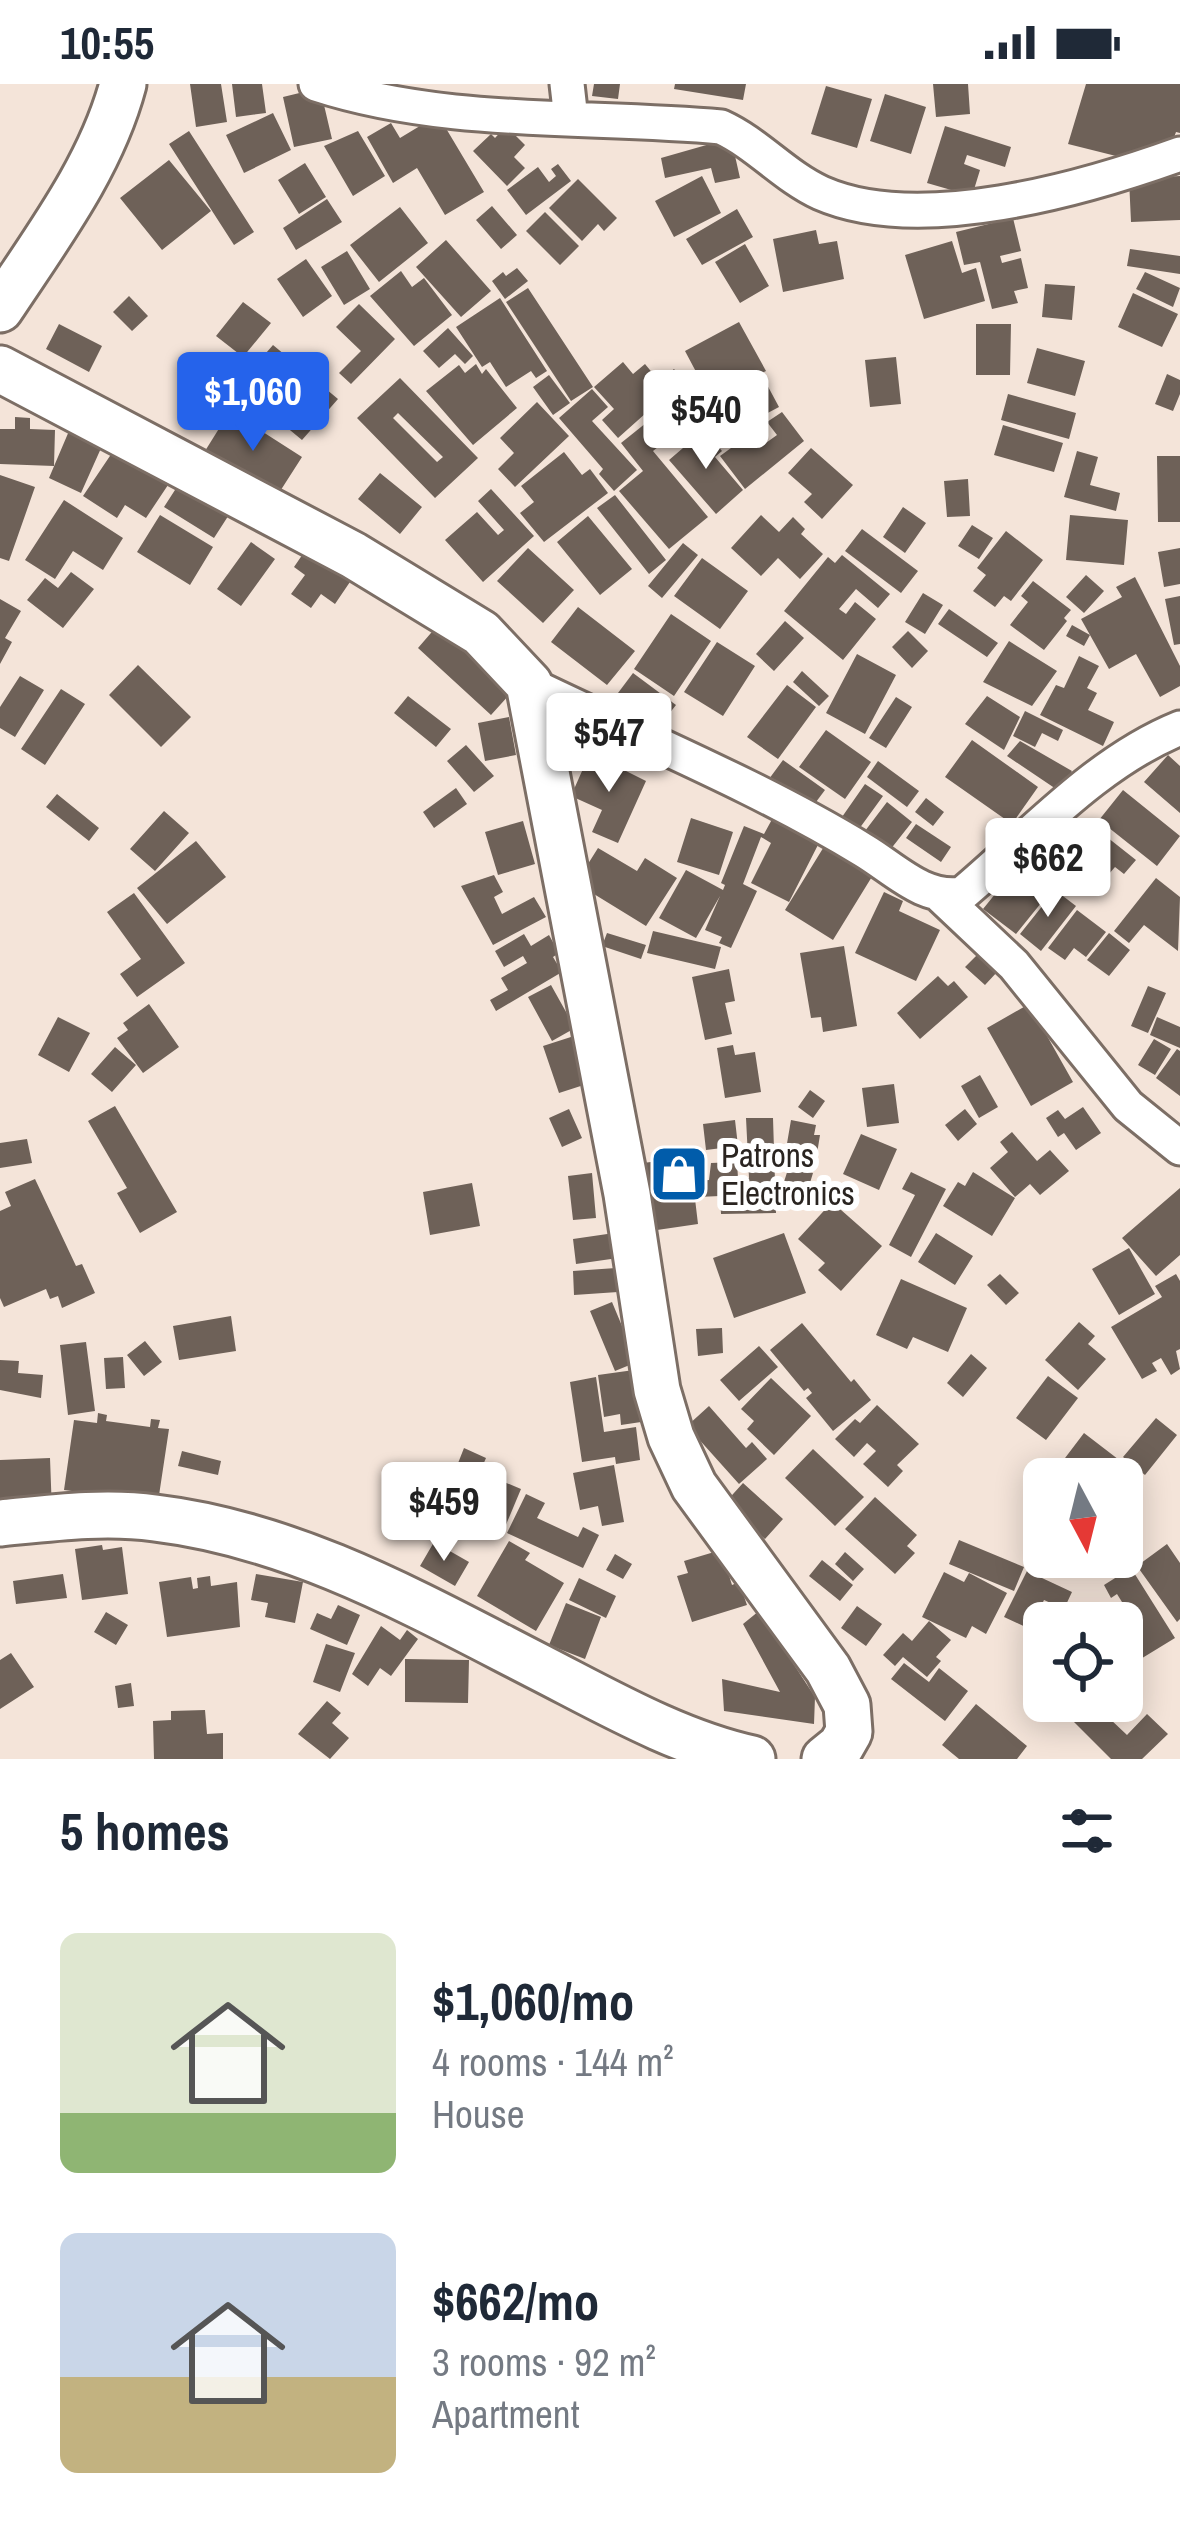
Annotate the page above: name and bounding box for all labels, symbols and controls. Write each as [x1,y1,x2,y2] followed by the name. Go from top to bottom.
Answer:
[60,12,154,73] text: 10:55
[155,352,351,454] pin: $1,060
[204,365,302,417] text: $1,060
[635,370,777,472] pin: $540
[670,383,742,435] text: $540
[538,693,680,795] pin: $547
[573,706,645,758] text: $547
[977,818,1119,920] pin: $662
[1012,831,1084,883] text: $662
[721,1133,855,1215] place label: Patrons Electronics
[648,1143,710,1205] shop icon: Patrons Electronics
[1023,1458,1143,1578] north arrow
[1023,1458,1143,1722] map controls
[373,1462,515,1564] pin: $459
[408,1475,480,1527] text: $459
[1023,1602,1143,1722] button: locate
[60,1797,230,1866] text: 5 homes
[1054,1798,1120,1864] icon: filters
[432,1967,634,2036] text: $1,060/mo
[156,1981,300,2125] icon: home
[432,2036,674,2088] text: 4 rooms · 144 m²
[432,2088,524,2140] text: House
[432,2267,599,2336] text: $662/mo
[156,2281,300,2425] icon: home
[432,2336,656,2388] text: 3 rooms · 92 m²
[432,2388,580,2440] text: Apartment

